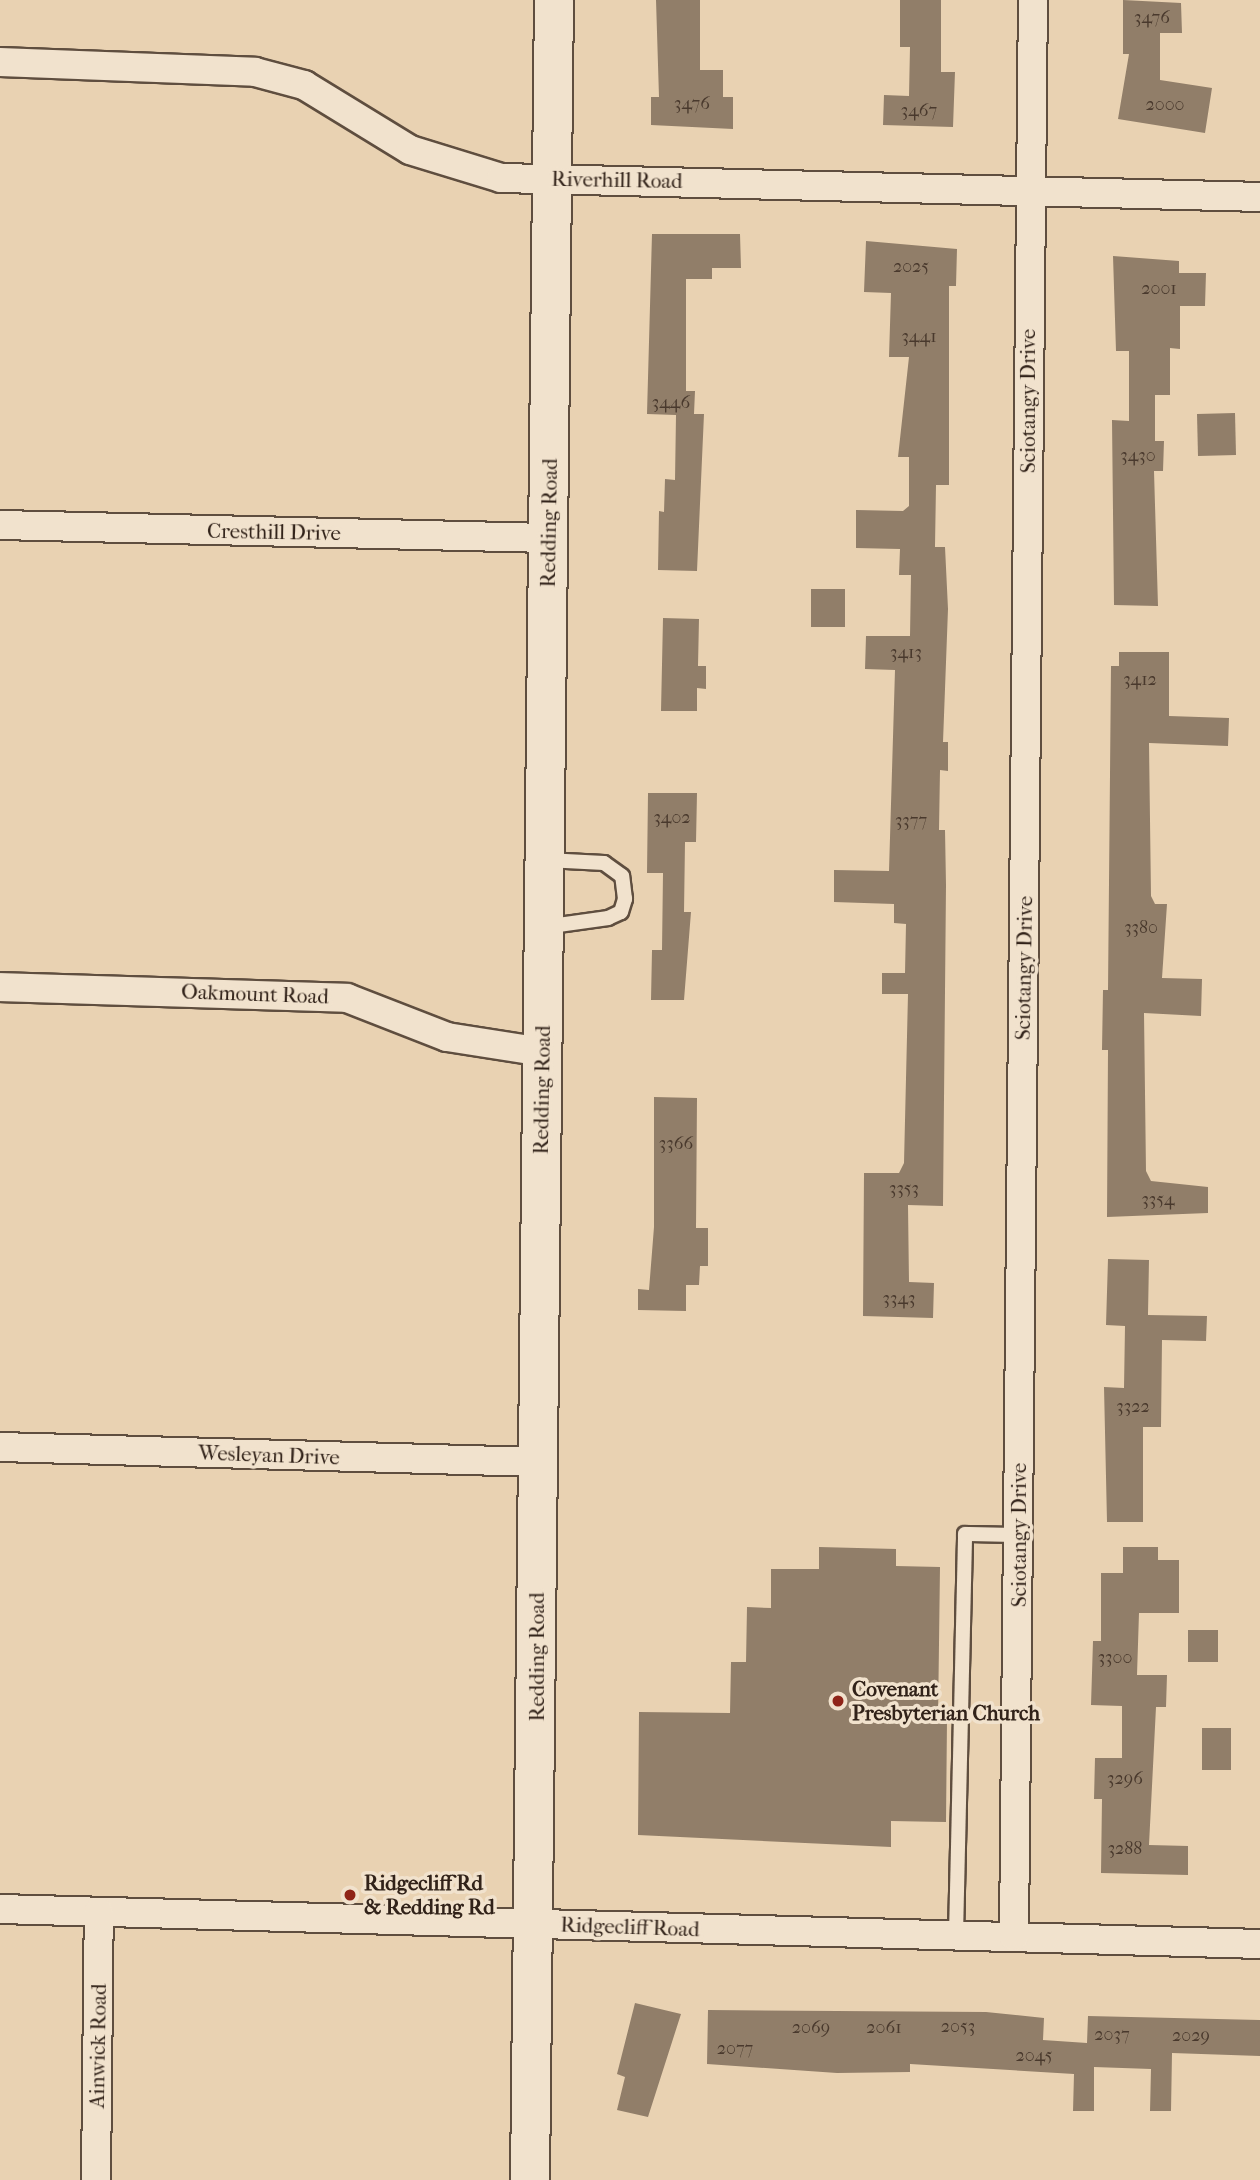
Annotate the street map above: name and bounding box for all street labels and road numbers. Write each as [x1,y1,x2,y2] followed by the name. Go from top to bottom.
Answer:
[551,166,683,194] street label: Riverhill Road
[1015,329,1041,473] street label: Sciotangy Drive
[535,458,563,588] street label: Redding Road
[207,518,341,546] street label: Cresthill Drive
[1010,896,1038,1040] street label: Sciotangy Drive
[181,979,329,1009] street label: Oakmount Road
[528,1025,556,1155] street label: Redding Road
[198,1440,340,1470] street label: Wesleyan Drive
[1006,1463,1032,1607] street label: Sciotangy Drive
[524,1592,550,1722] street label: Redding Road
[560,1912,700,1942] street label: Ridgecliff Road
[84,1984,112,2108] street label: Ainwick Road

